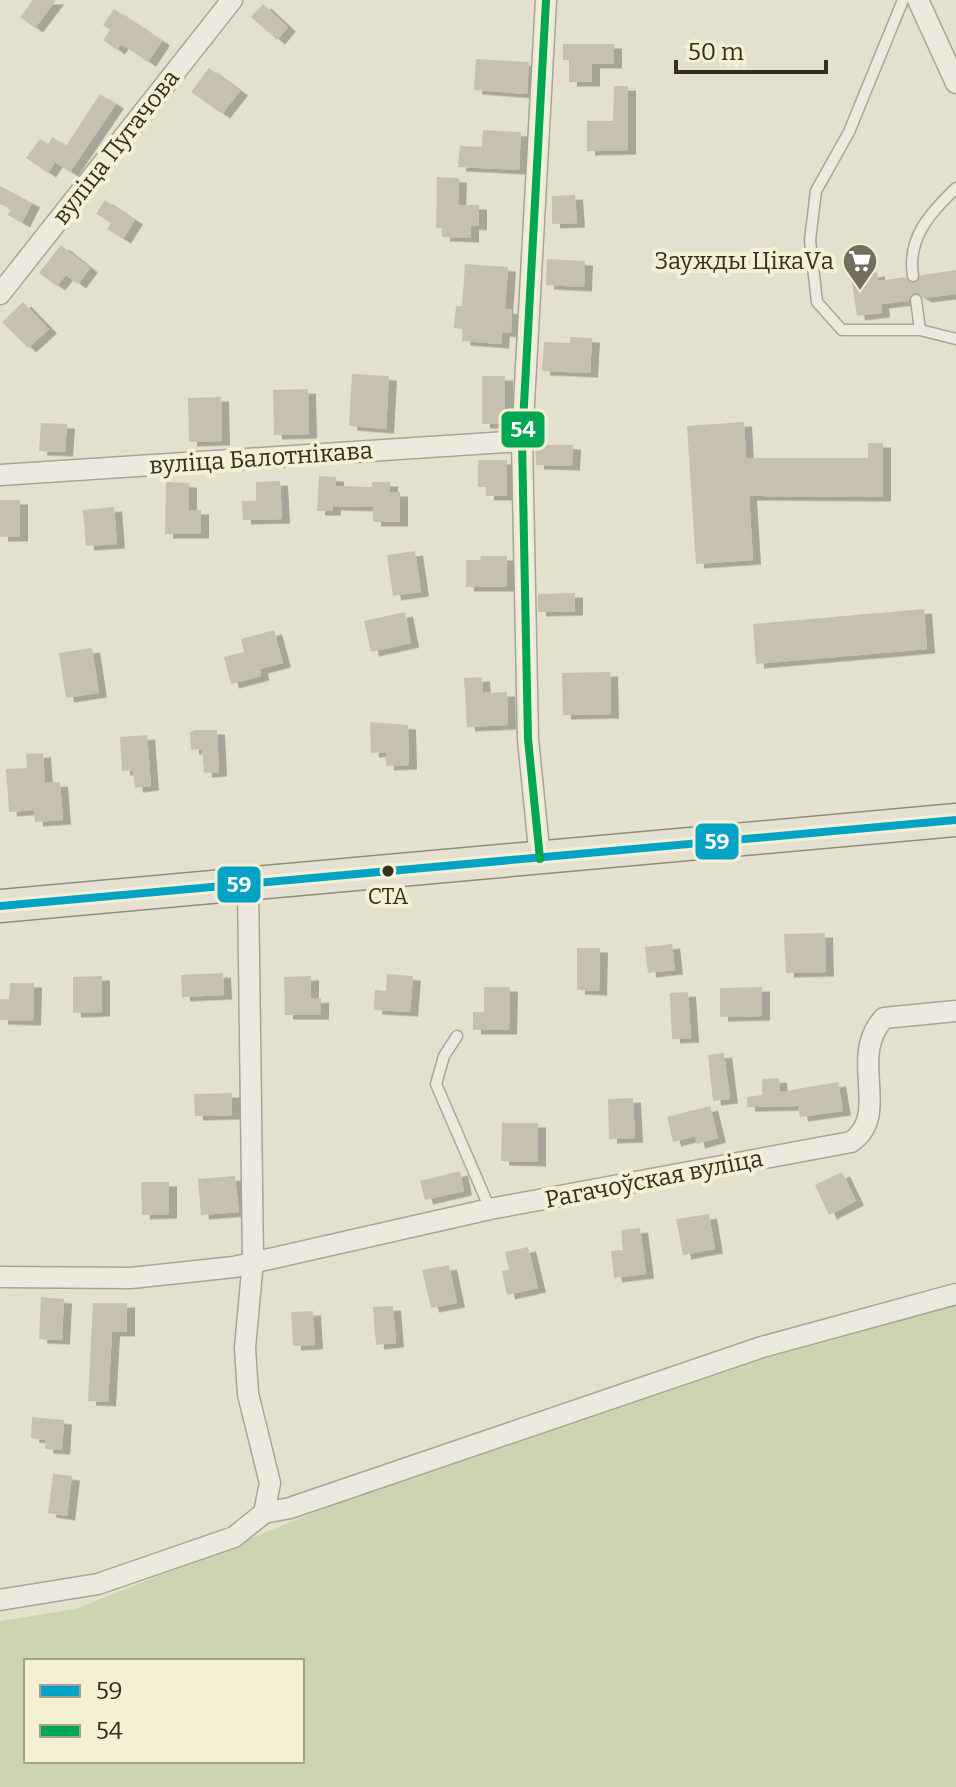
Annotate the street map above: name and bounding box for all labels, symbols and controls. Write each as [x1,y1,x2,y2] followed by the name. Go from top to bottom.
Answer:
[676,24,826,74] scale bar
[688,38,744,66] text: 50 m
[47,64,185,230] street label: вуліца Пугачова
[841,242,879,292] supermarket icon: Заужды ЦікаVа
[655,247,834,275] place label: Заужды ЦікаVа
[500,410,546,449] line badge: 54
[510,416,536,443] text: 54
[148,436,374,480] street label: вуліца Балотнікава
[694,822,740,861] line badge: 59
[705,828,729,855] text: 59
[380,863,396,879] marker: СТА
[216,865,262,904] line badge: 59
[227,871,251,898] text: 59
[368,883,409,910] place label: СТА
[543,1144,765,1214] street label: Рагачоўская вуліца
[24,1659,304,1763] legend
[96,1677,123,1705] text: 59
[96,1717,123,1745] text: 54

